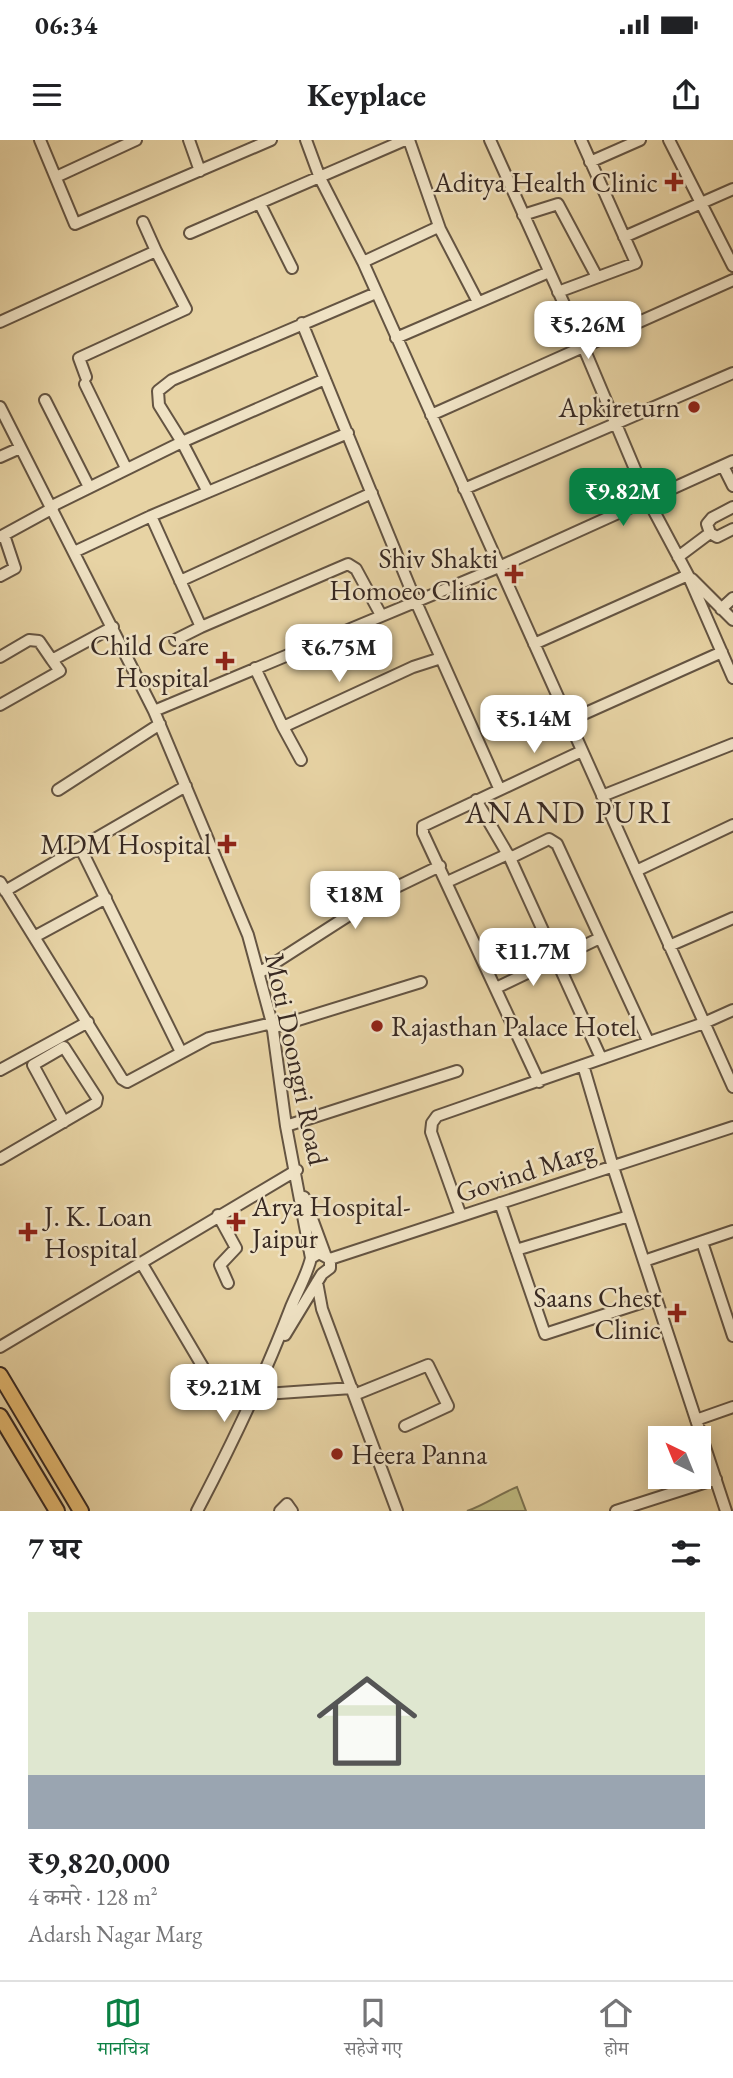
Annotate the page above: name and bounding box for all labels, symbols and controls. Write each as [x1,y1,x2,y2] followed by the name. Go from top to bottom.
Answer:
[35,8,97,42] text: 06:34
[307,74,426,116] text: Keyplace
[28,76,66,114] icon: menu
[667,76,705,114] icon: share
[432,164,658,200] place label: Aditya Health Clinic
[664,172,684,192] marker: Aditya Health Clinic
[531,302,645,361] pin: ₹5.26M
[550,309,626,339] text: ₹5.26M
[558,389,680,425] place label: Apkireturn
[686,399,702,415] marker: Apkireturn
[566,468,680,528] pin: ₹9.82M
[585,476,661,506] text: ₹9.82M
[329,540,498,608] place label: Shiv Shakti Homoeo Clinic
[504,564,524,584] marker: Shiv Shakti Homoeo Clinic
[282,624,396,684] pin: ₹6.75M
[90,627,209,695] place label: Child Care Hospital
[301,632,377,662] text: ₹6.75M
[215,651,235,671] marker: Child Care Hospital
[477,696,591,755] pin: ₹5.14M
[496,703,572,733] text: ₹5.14M
[464,793,673,832] district label: ANAND PURI
[40,826,211,862] place label: MDM Hospital
[217,834,237,854] marker: MDM Hospital
[314,872,396,931] pin: ₹18M
[326,879,384,909] text: ₹18M
[476,928,590,988] pin: ₹11.7M
[495,936,571,966] text: ₹11.7M
[257,950,337,1169] street label: Moti Doongri Road
[391,1008,637,1044] place label: Rajasthan Palace Hotel
[369,1018,385,1034] marker: Rajasthan Palace Hotel
[451,1131,600,1211] street label: Govind Marg
[250,1188,411,1256] place label: Arya Hospital- Jaipur
[42,1198,152,1266] place label: J. K. Loan Hospital
[226,1212,246,1232] marker: Arya Hospital- Jaipur
[18,1222,38,1242] marker: J. K. Loan Hospital
[533,1279,661,1347] place label: Saans Chest Clinic
[667,1303,687,1323] marker: Saans Chest Clinic
[167,1364,281,1424] pin: ₹9.21M
[186,1372,262,1402] text: ₹9.21M
[648,1426,710,1489] north arrow
[648,1426,711,1489] map controls
[351,1436,488,1472] place label: Heera Panna
[329,1446,345,1462] marker: Heera Panna
[28,1529,81,1568] text: 7 घर
[667,1534,705,1572] icon: filters
[304,1658,430,1784] icon: home
[28,1843,170,1882] text: ₹9,820,000
[28,1882,158,1912] text: 4 कमरे · 128 m²
[28,1919,202,1949] text: Adarsh Nagar Marg
[98,1994,149,2067] tab: मानचित्र
[344,1994,402,2067] tab: सहेजे गए
[597,1994,635,2067] tab: होम

